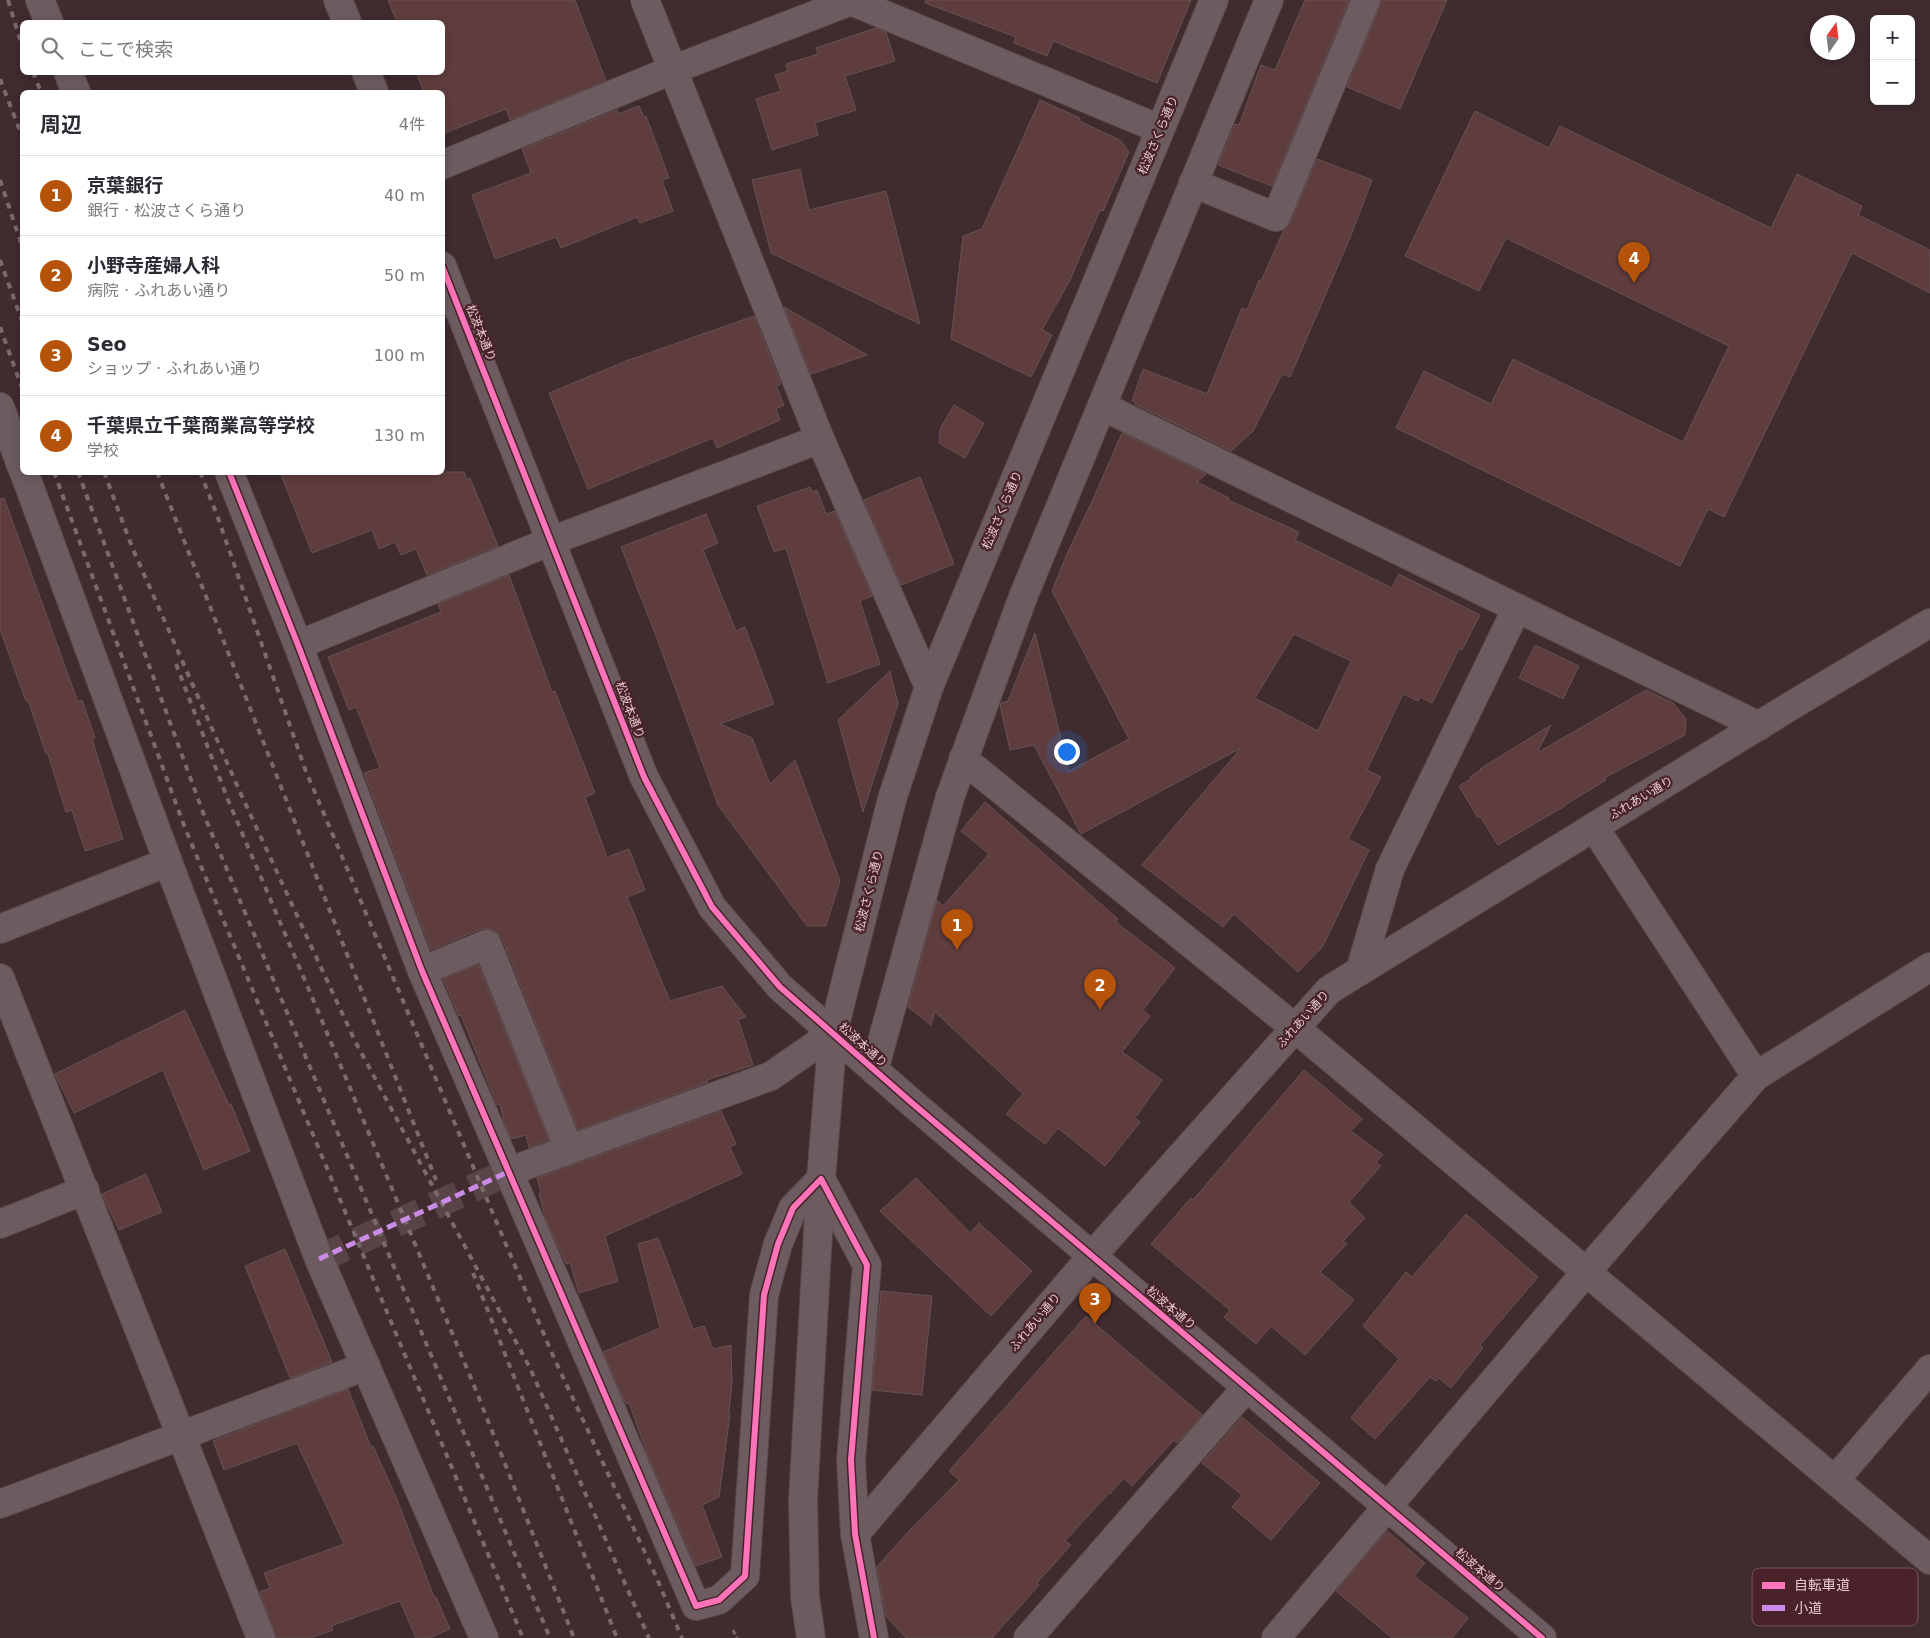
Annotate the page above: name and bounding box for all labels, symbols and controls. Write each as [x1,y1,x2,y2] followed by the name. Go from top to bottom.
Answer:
[1810,15,1855,60] north arrow
[1870,15,1915,105] map controls
[1870,15,1915,60] button: +
[20,20,445,75] search box
[38,34,66,62] icon: search
[78,38,173,60] text: ここで検索
[1870,60,1915,105] button: −
[1135,94,1181,176] street label: 松波さくら通り
[40,113,82,137] text: 周辺
[399,115,425,134] text: 4件
[87,174,163,196] text: 京葉銀行
[50,186,62,205] text: 1
[384,186,425,205] text: 40 m
[87,201,246,220] text: 銀行 · 松波さくら通り
[1618,242,1650,283] pin: 4
[87,254,220,276] text: 小野寺産婦人科
[50,266,62,285] text: 2
[384,266,425,285] text: 50 m
[87,281,230,300] text: 病院 · ふれあい通り
[463,303,499,363] street label: 松波本通り
[87,333,127,355] text: Seo
[50,346,62,365] text: 3
[374,346,425,365] text: 100 m
[87,359,262,378] text: ショップ · ふれあい通り
[87,414,315,436] text: 千葉県立千葉商業高等学校
[50,426,62,445] text: 4
[374,426,425,445] text: 130 m
[87,441,119,460] text: 学校
[979,469,1025,551] street label: 松波さくら通り
[613,679,647,741] street label: 松波本通り
[1054,739,1080,765] your location
[1607,773,1675,823] street label: ふれあい通り
[852,849,886,933] street label: 松波さくら通り
[941,909,973,950] pin: 1
[1084,969,1116,1010] pin: 2
[1274,988,1332,1050] street label: ふれあい通り
[836,1020,890,1070] street label: 松波本通り
[1079,1283,1111,1324] pin: 3
[1144,1283,1198,1333] street label: 松波本通り
[1006,1290,1064,1354] street label: ふれあい通り
[1453,1545,1507,1595] street label: 松波本通り
[1752,1568,1918,1626] legend
[1794,1577,1850,1593] text: 自転車道
[1794,1600,1822,1616] text: 小道

